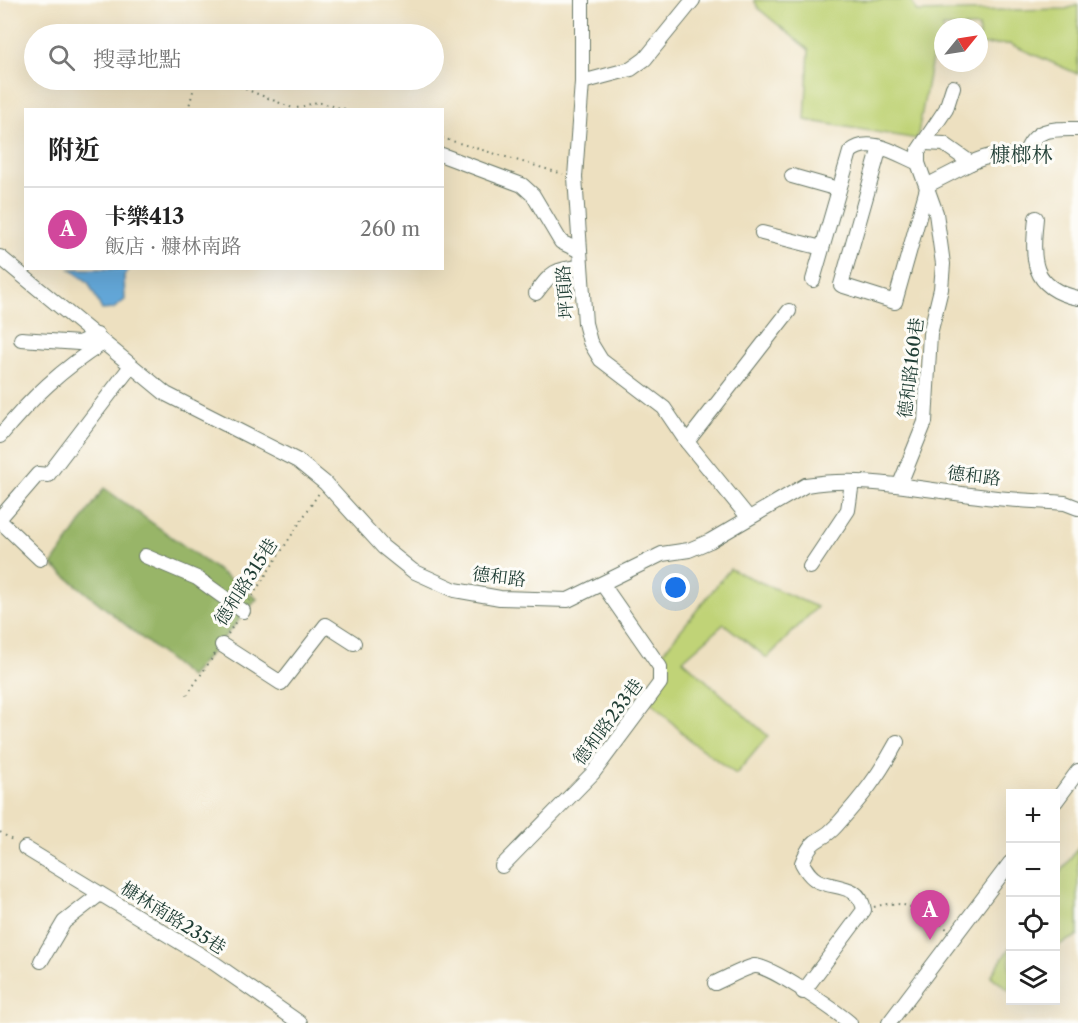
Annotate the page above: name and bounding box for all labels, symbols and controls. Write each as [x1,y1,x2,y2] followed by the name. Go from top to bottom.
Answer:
[934,18,988,72] north arrow
[24,24,444,90] search box
[45,41,78,74] icon: search
[93,46,181,73] text: 搜尋地點
[48,134,100,166] text: 附近
[990,142,1053,167] district label: 槺榔林
[105,203,184,230] text: 卡樂413
[60,217,75,241] text: A
[360,217,420,241] text: 260 m
[105,234,241,258] text: 飯店 · 糠林南路
[552,264,578,320] street label: 坪頂路
[894,316,928,420] street label: 德和路160巷
[946,462,1002,490] street label: 德和路
[210,534,282,630] street label: 德和路315巷
[471,563,527,591] street label: 德和路
[661,573,690,602] your location
[568,675,648,769] street label: 德和路233巷
[1006,789,1060,1005] map controls
[1006,789,1060,843] button: +
[1006,843,1060,897] button: −
[116,877,230,959] street label: 槺林南路235巷
[910,890,950,940] pin: A
[1006,897,1060,951] button: locate
[1006,951,1060,1005] button: layers

